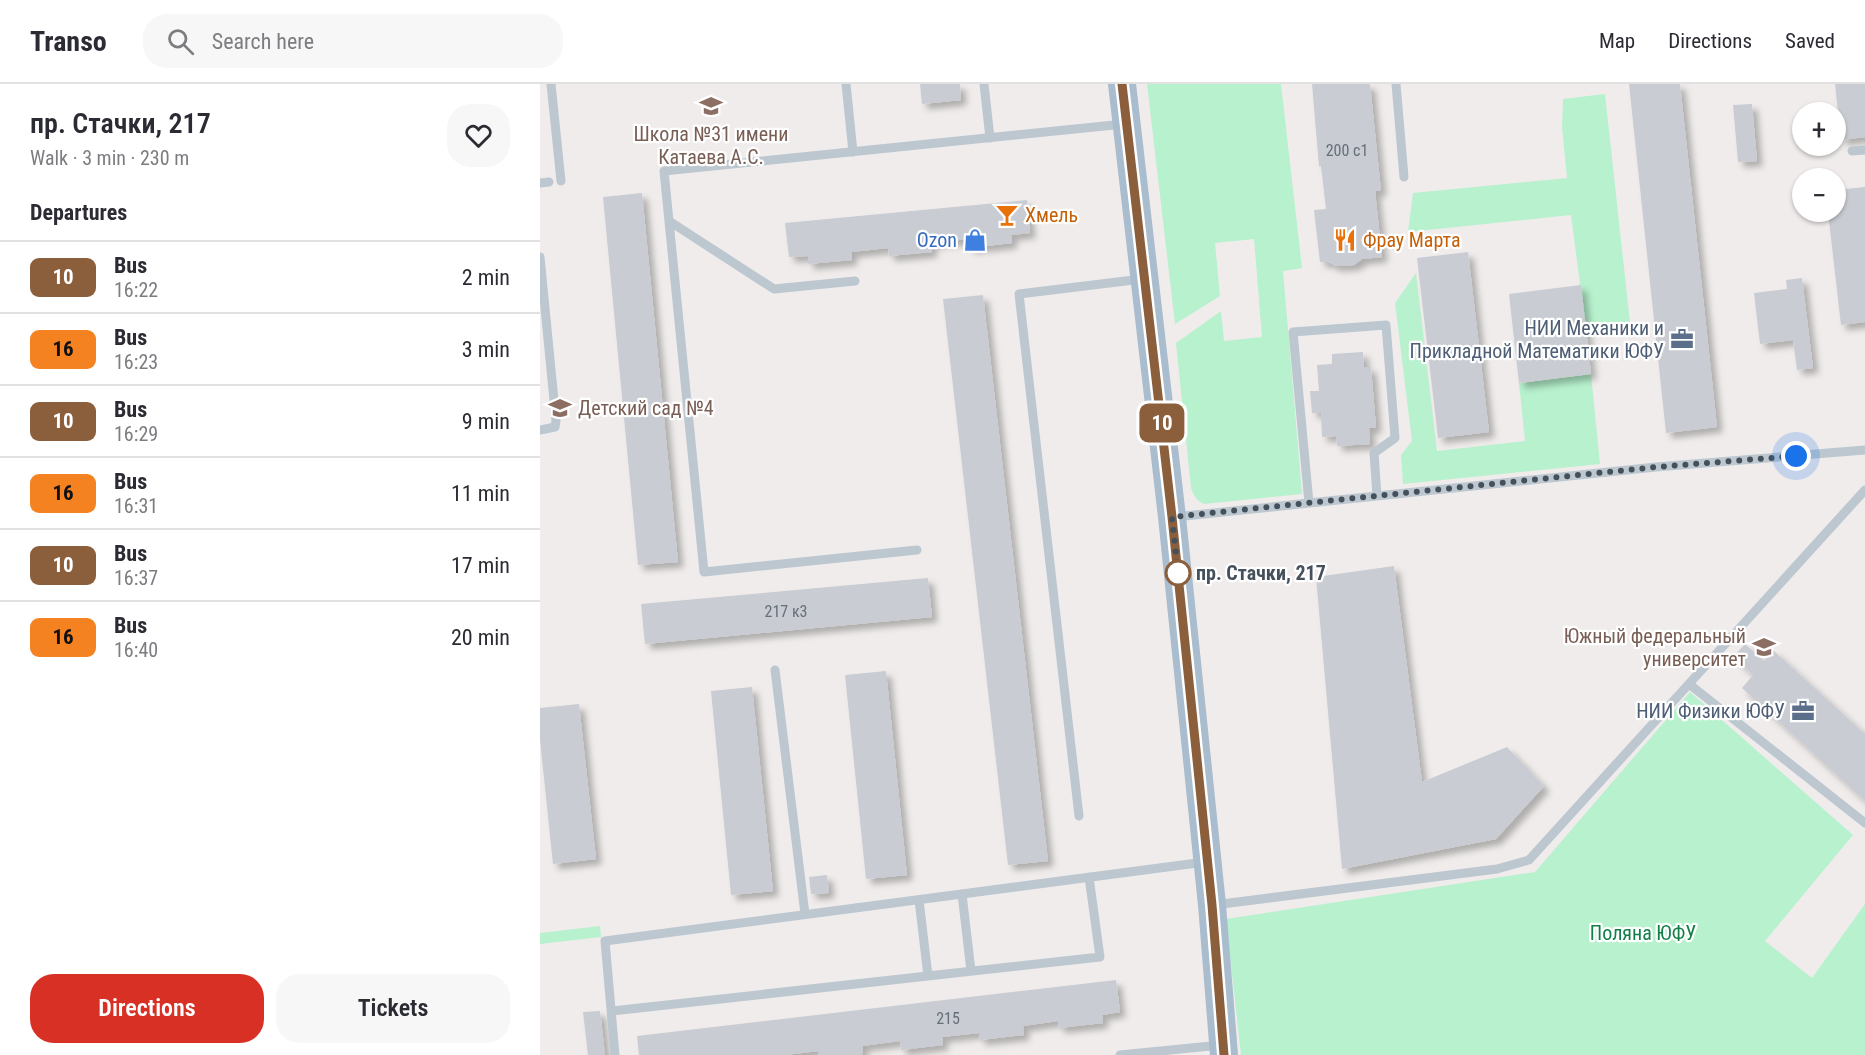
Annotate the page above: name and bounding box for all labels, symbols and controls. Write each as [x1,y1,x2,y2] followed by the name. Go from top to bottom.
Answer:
[143,14,563,68] search box
[30,25,107,58] text: Transo
[164,25,197,58] icon: search
[212,29,314,54] text: Search here
[1599,29,1635,53] text: Map
[1668,29,1752,53] text: Directions
[1785,29,1835,53] text: Saved
[698,93,724,119] school or university icon: Школа №31 имени Катаева А.С.
[1792,102,1846,222] map controls
[1792,102,1846,156] button: +
[447,104,510,167] button: heart
[30,107,211,140] text: пр. Стачки, 217
[634,122,788,169] place label: Школа №31 имени Катаева А.С.
[1326,141,1368,160] house number: 200 с1
[30,146,189,170] text: Walk · 3 min · 230 m
[1792,168,1846,222] button: −
[30,200,127,225] text: Departures
[994,202,1020,228] bar icon: Хмель
[1025,203,1078,227] place label: Хмель
[962,227,988,253] shop icon: Ozon
[1332,227,1358,253] restaurant icon: Фрау Марта
[917,228,957,252] place label: Ozon
[1363,228,1460,252] place label: Фрау Марта
[114,253,147,278] text: Bus
[52,265,74,289] text: 10
[462,265,510,290] text: 2 min
[114,278,158,302] text: 16:22
[1410,316,1664,363] place label: НИИ Механики и Прикладной Математики ЮФУ
[114,325,147,350] text: Bus
[1669,326,1695,352] office icon: НИИ Механики и Прикладной Математики ЮФУ
[52,337,74,361] text: 16
[462,337,510,362] text: 3 min
[114,350,158,374] text: 16:23
[547,395,573,421] school or university icon: Детский сад №4
[578,396,714,420] place label: Детский сад №4
[114,397,147,422] text: Bus
[1135,404,1189,442] line badge: 10
[52,409,74,433] text: 10
[462,409,510,434] text: 9 min
[1151,411,1173,435] text: 10
[114,422,158,446] text: 16:29
[1781,441,1811,471] your location
[114,469,147,494] text: Bus
[52,481,74,505] text: 16
[451,481,510,506] text: 11 min
[114,494,158,518] text: 16:31
[114,541,147,566] text: Bus
[52,553,74,577] text: 10
[451,553,510,578] text: 17 min
[1165,560,1191,586] marker: пр. Стачки, 217
[1196,561,1326,585] place label: пр. Стачки, 217
[114,566,158,590] text: 16:37
[765,602,807,621] house number: 217 к3
[114,613,147,638] text: Bus
[1564,624,1746,671] place label: Южный федеральный университет
[52,625,74,649] text: 16
[451,625,510,650] text: 20 min
[1751,634,1777,660] school or university icon: Южный федеральный университет
[114,638,158,662] text: 16:40
[1790,698,1816,724] office icon: НИИ Физики ЮФУ
[1636,699,1785,723] place label: НИИ Физики ЮФУ
[1590,921,1696,945] park label: Поляна ЮФУ
[30,974,264,1043] button: Directions
[276,974,510,1043] button: Tickets
[936,1009,960,1028] house number: 215

